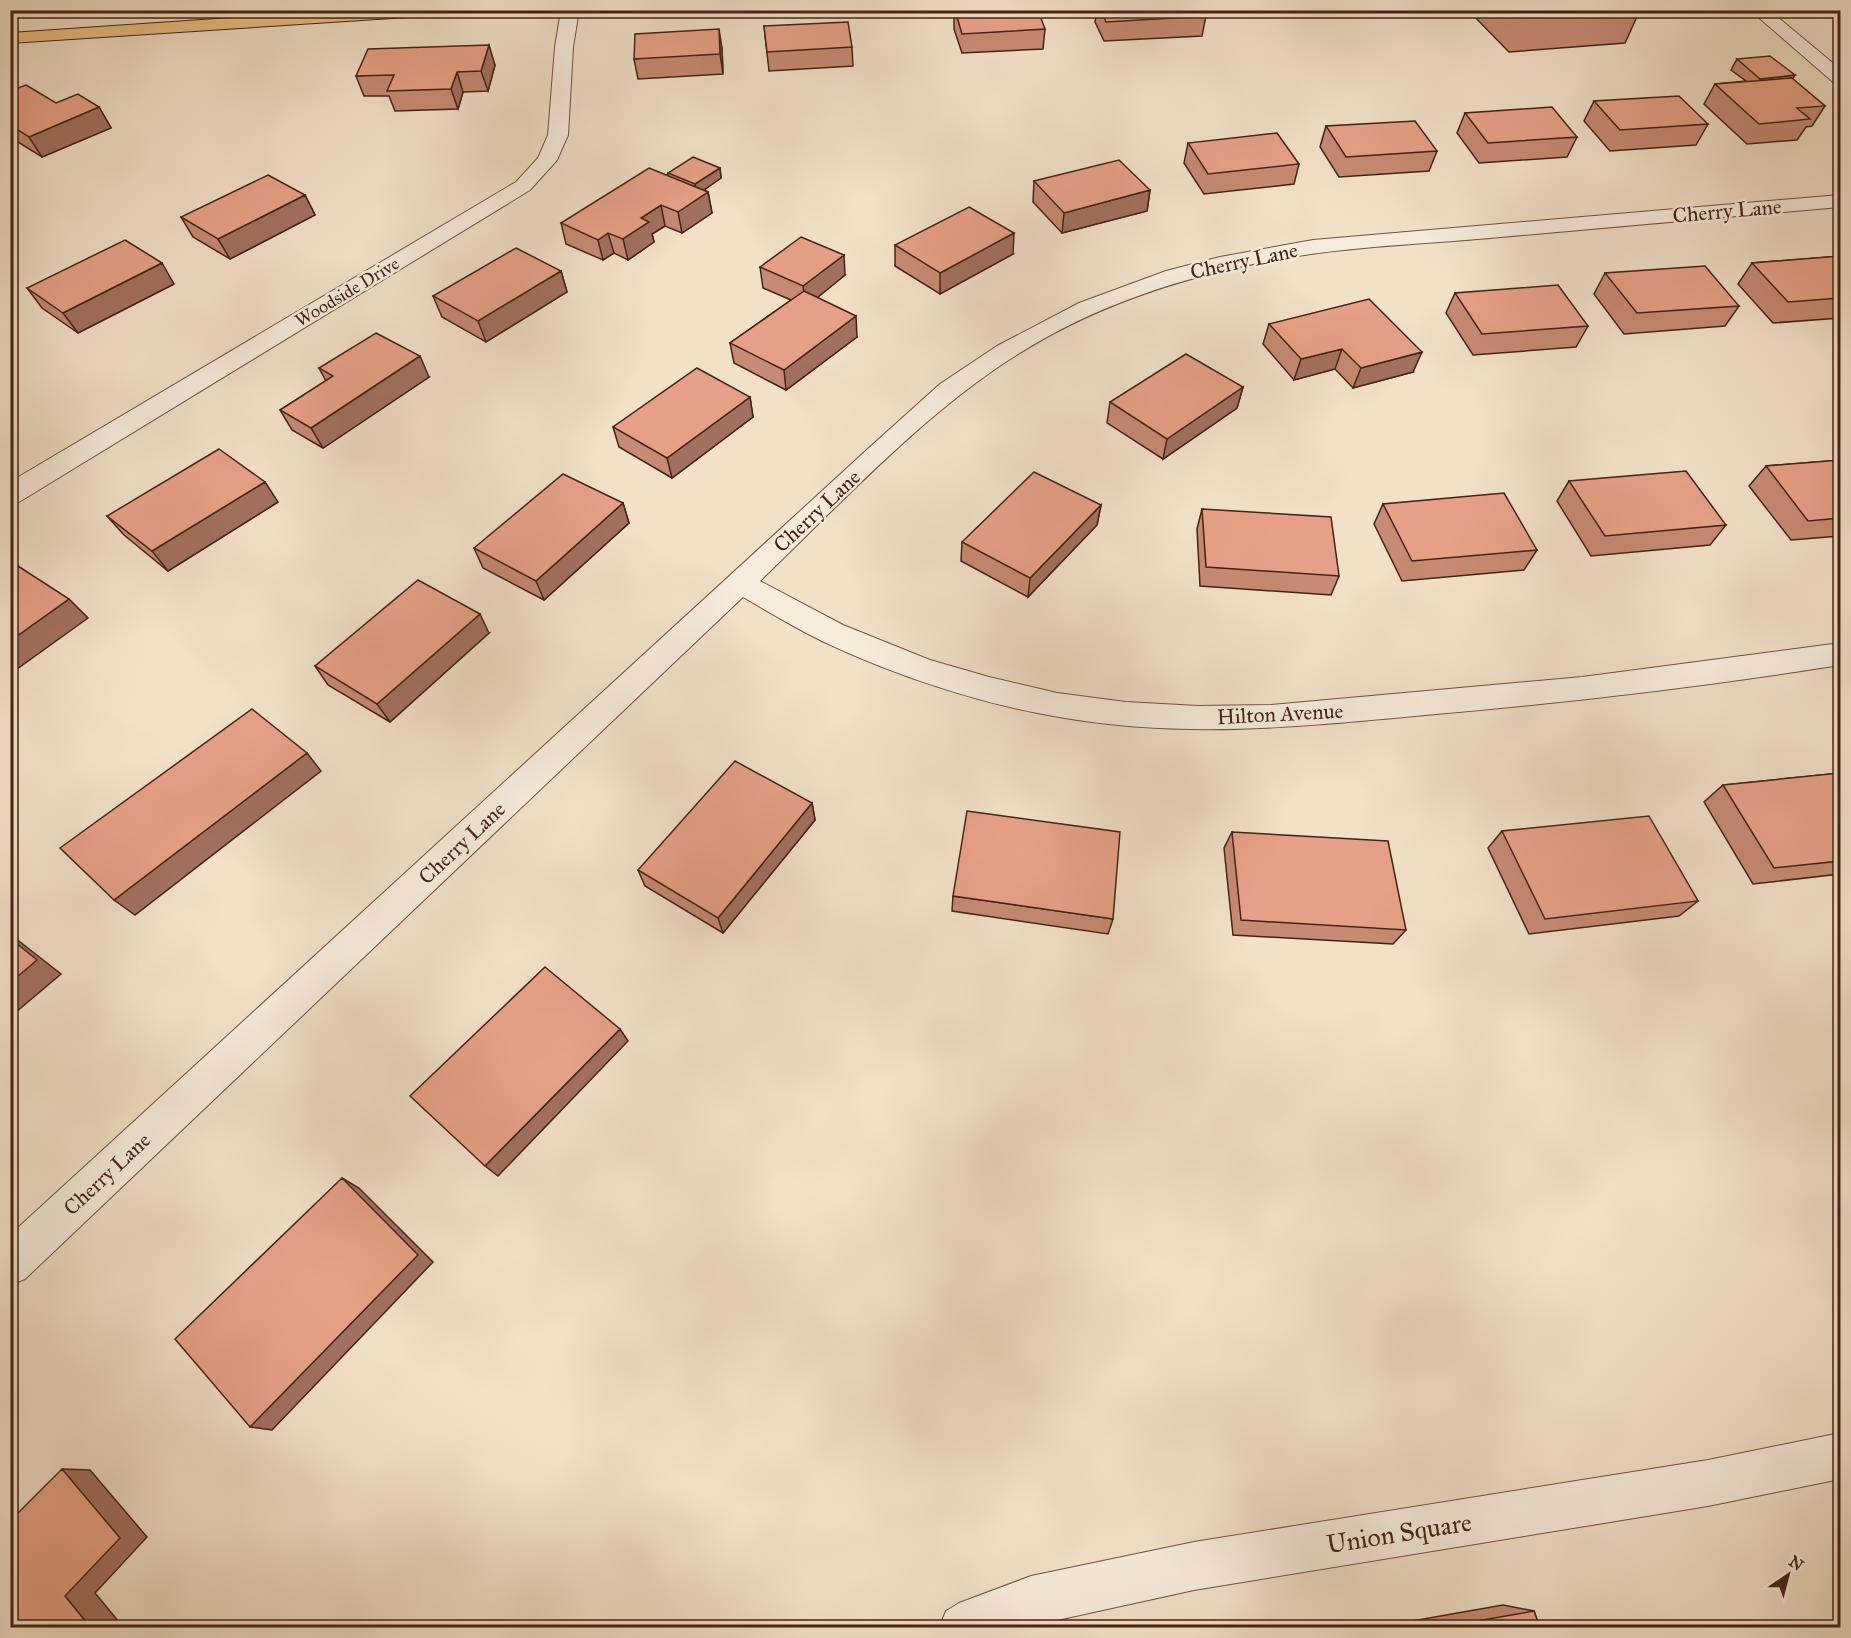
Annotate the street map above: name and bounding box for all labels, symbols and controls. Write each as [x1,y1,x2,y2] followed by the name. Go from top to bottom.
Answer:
[1671,193,1783,229] street label: Cherry Lane
[1188,237,1300,285] street label: Cherry Lane
[291,252,403,332] street label: Woodside Drive
[768,464,866,558] street label: Cherry Lane
[1216,698,1344,730] street label: Hilton Avenue
[413,796,511,890] street label: Cherry Lane
[58,1127,156,1221] street label: Cherry Lane
[1324,1506,1474,1560] street label: Union Square
[1758,1545,1818,1605] north arrow
[1785,1551,1808,1575] text: N

